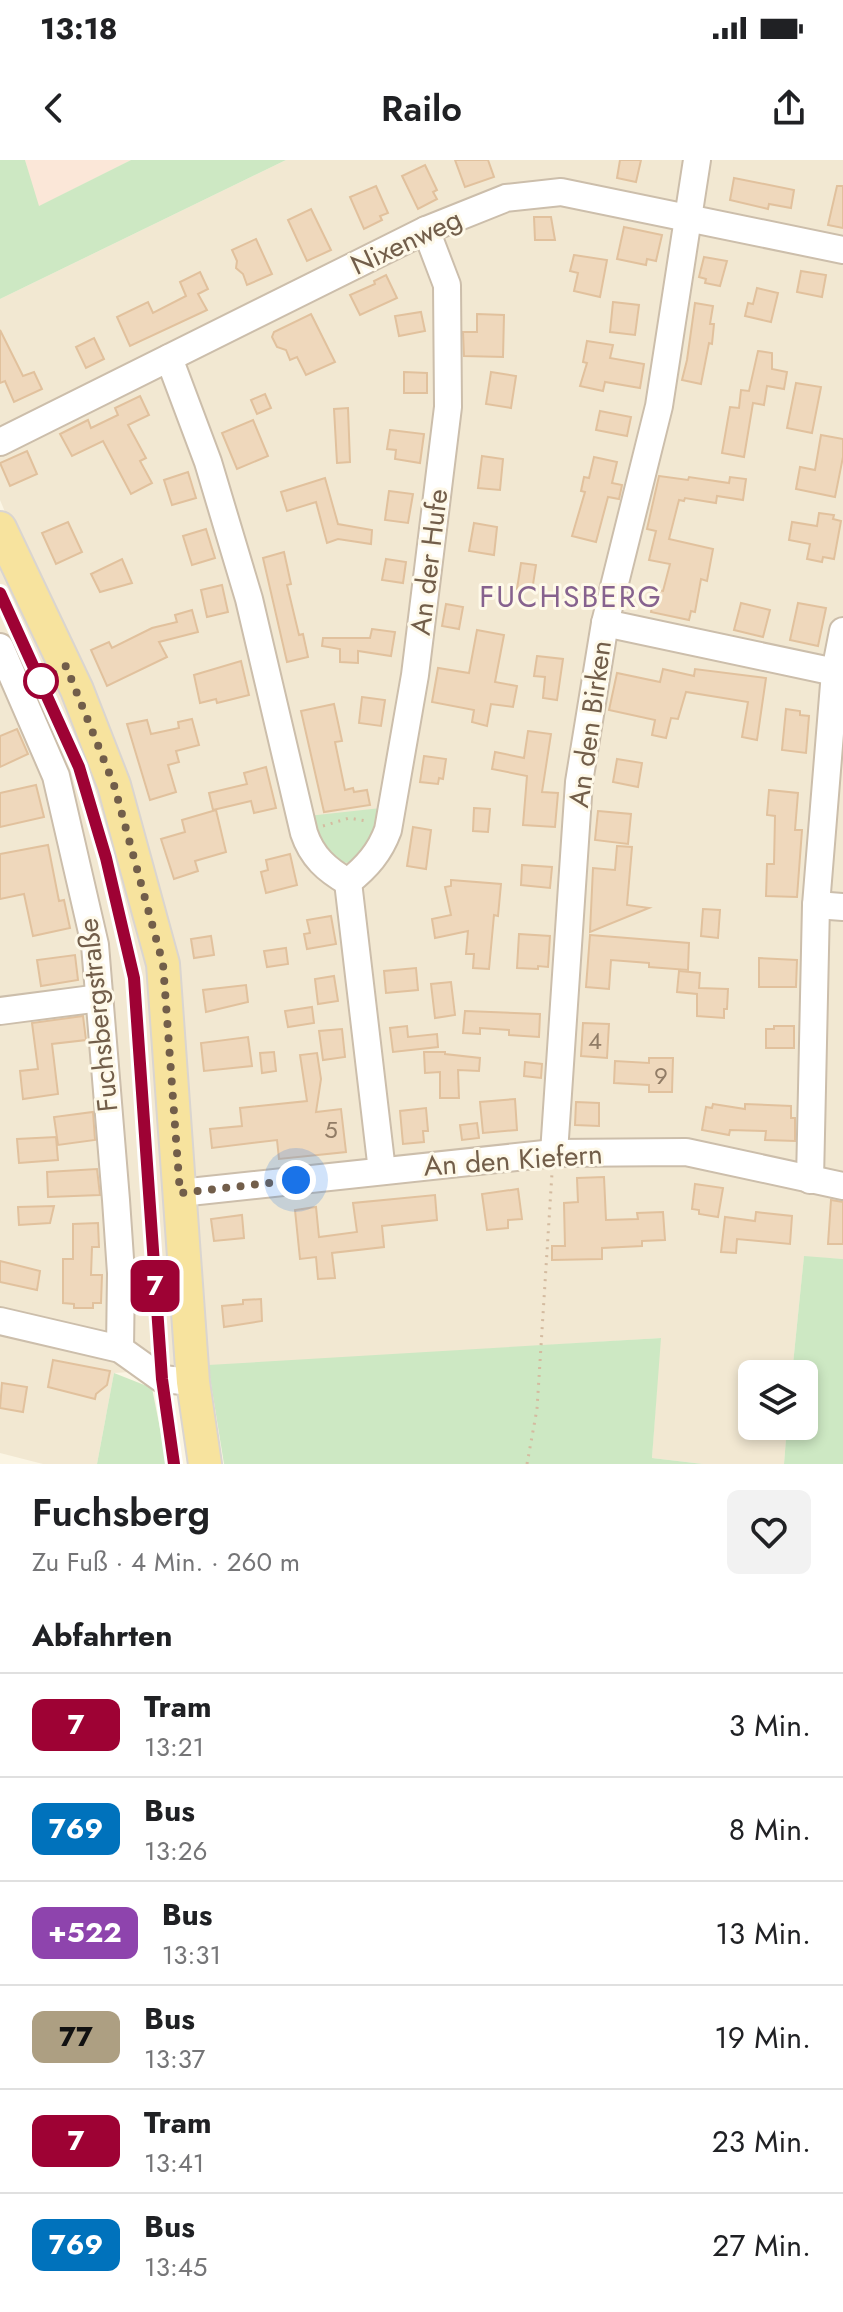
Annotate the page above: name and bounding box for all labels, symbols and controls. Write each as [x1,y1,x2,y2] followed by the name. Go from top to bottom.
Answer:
[40,7,118,50] text: 13:18
[381,82,462,134] text: Railo
[32,86,76,130] icon: back
[767,86,811,130] icon: share
[344,198,468,286] street label: Nixenweg
[400,486,458,638] street label: An der Hufe
[479,575,663,618] district label: FUCHSBERG
[558,638,622,810] street label: An den Birken
[24,664,58,698] unlabelled marker
[67,916,129,1114] street label: Fuchsbergstraße
[588,1023,602,1058] house number: 4
[654,1058,668,1093] house number: 9
[324,1112,338,1147] house number: 5
[422,1133,604,1187] street label: An den Kiefern
[276,1160,316,1200] your location
[129,1260,181,1312] line badge: 7
[147,1265,163,1306] text: 7
[738,1360,818,1440] map controls
[738,1360,818,1440] button: layers
[32,1485,210,1540] text: Fuchsberg
[727,1490,811,1574] button: heart
[32,1543,300,1581] text: Zu Fuß · 4 Min. · 260 m
[32,1614,172,1657] text: Abfahrten
[144,1685,212,1728] text: Tram
[68,1704,84,1745] text: 7
[729,1704,811,1747] text: 3 Min.
[144,1728,204,1766] text: 13:21
[144,1789,195,1832] text: Bus
[49,1808,103,1849] text: 769
[729,1808,811,1851] text: 8 Min.
[144,1832,207,1870] text: 13:26
[162,1893,213,1936] text: Bus
[48,1912,122,1953] text: +522
[715,1912,811,1955] text: 13 Min.
[162,1936,221,1974] text: 13:31
[144,1997,195,2040] text: Bus
[59,2016,93,2057] text: 77
[714,2016,811,2059] text: 19 Min.
[144,2040,205,2078] text: 13:37
[144,2101,212,2144] text: Tram
[68,2120,84,2161] text: 7
[712,2120,811,2163] text: 23 Min.
[144,2144,205,2182] text: 13:41
[144,2205,195,2248] text: Bus
[49,2224,103,2265] text: 769
[712,2224,811,2267] text: 27 Min.
[144,2248,208,2286] text: 13:45

